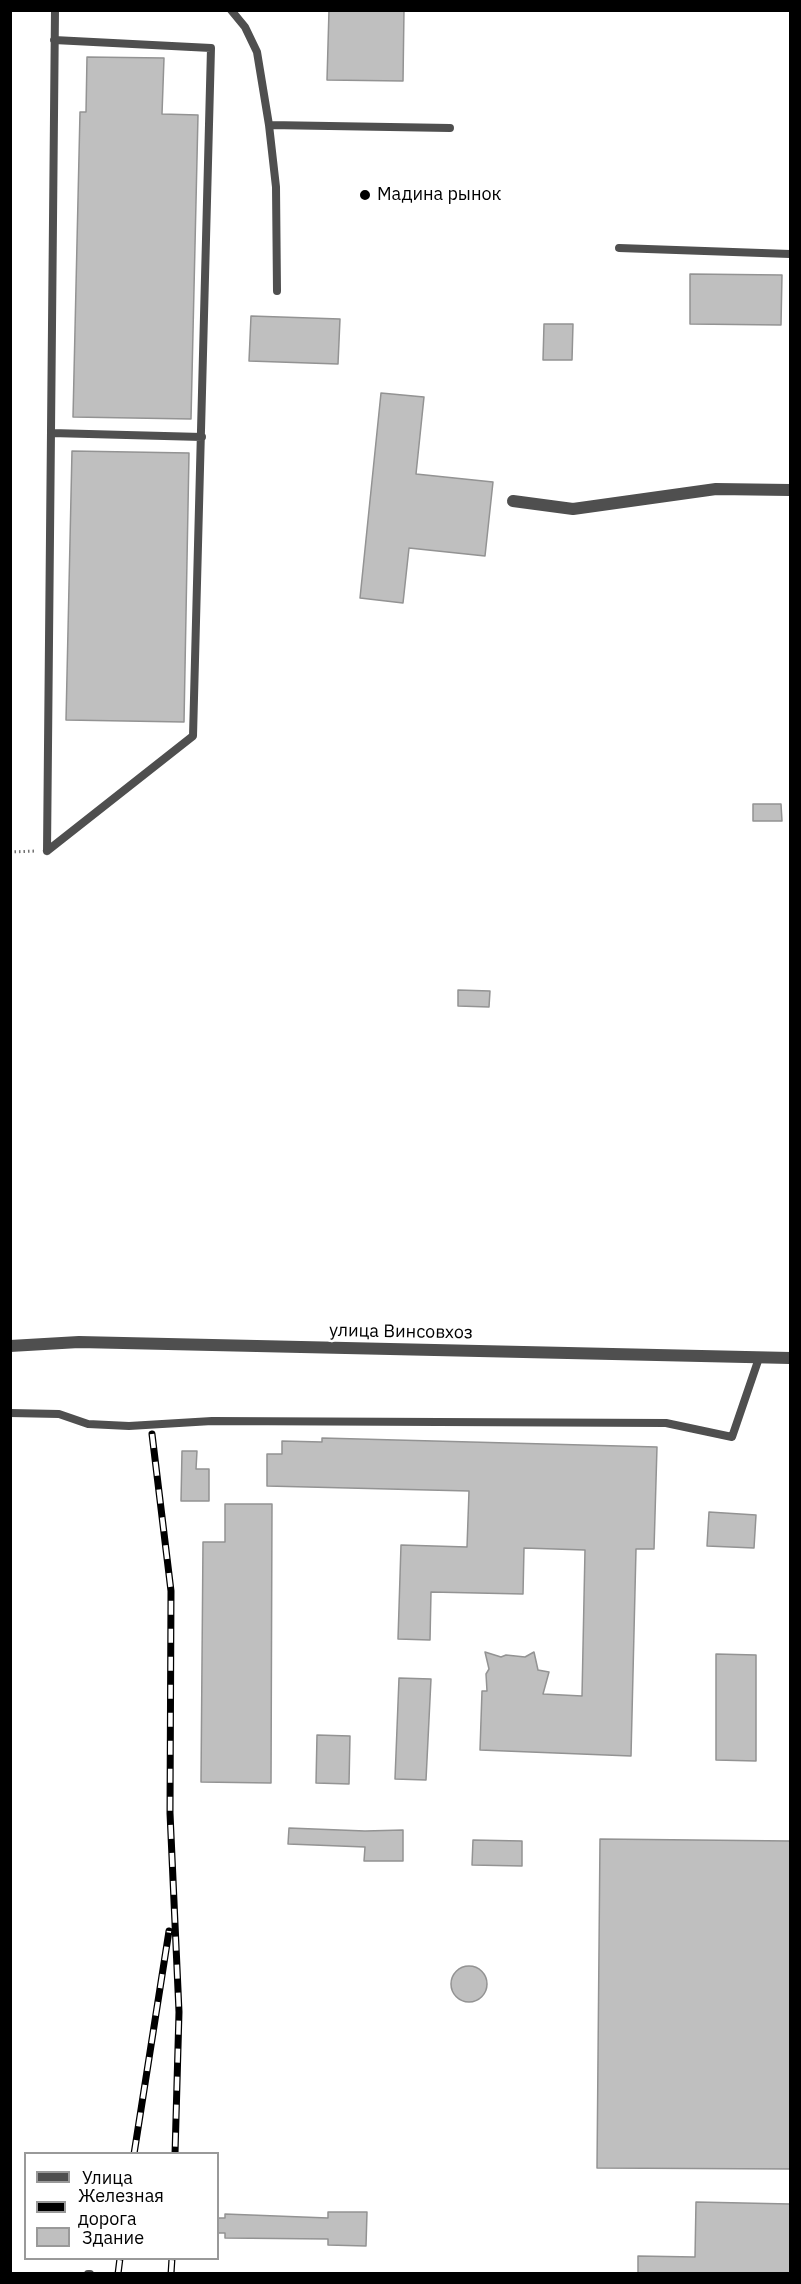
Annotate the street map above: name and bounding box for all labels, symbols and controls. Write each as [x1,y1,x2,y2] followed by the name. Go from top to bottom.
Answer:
[377,184,501,206] place label: Мадина рынок
[358,188,372,202] marker: Мадина рынок
[329,1320,473,1344] street label: улица Винсовхоз
[24,2152,219,2260] legend
[82,2166,133,2189] text: Улица
[78,2184,164,2230] text: Железная дорога
[82,2226,144,2249] text: Здание

